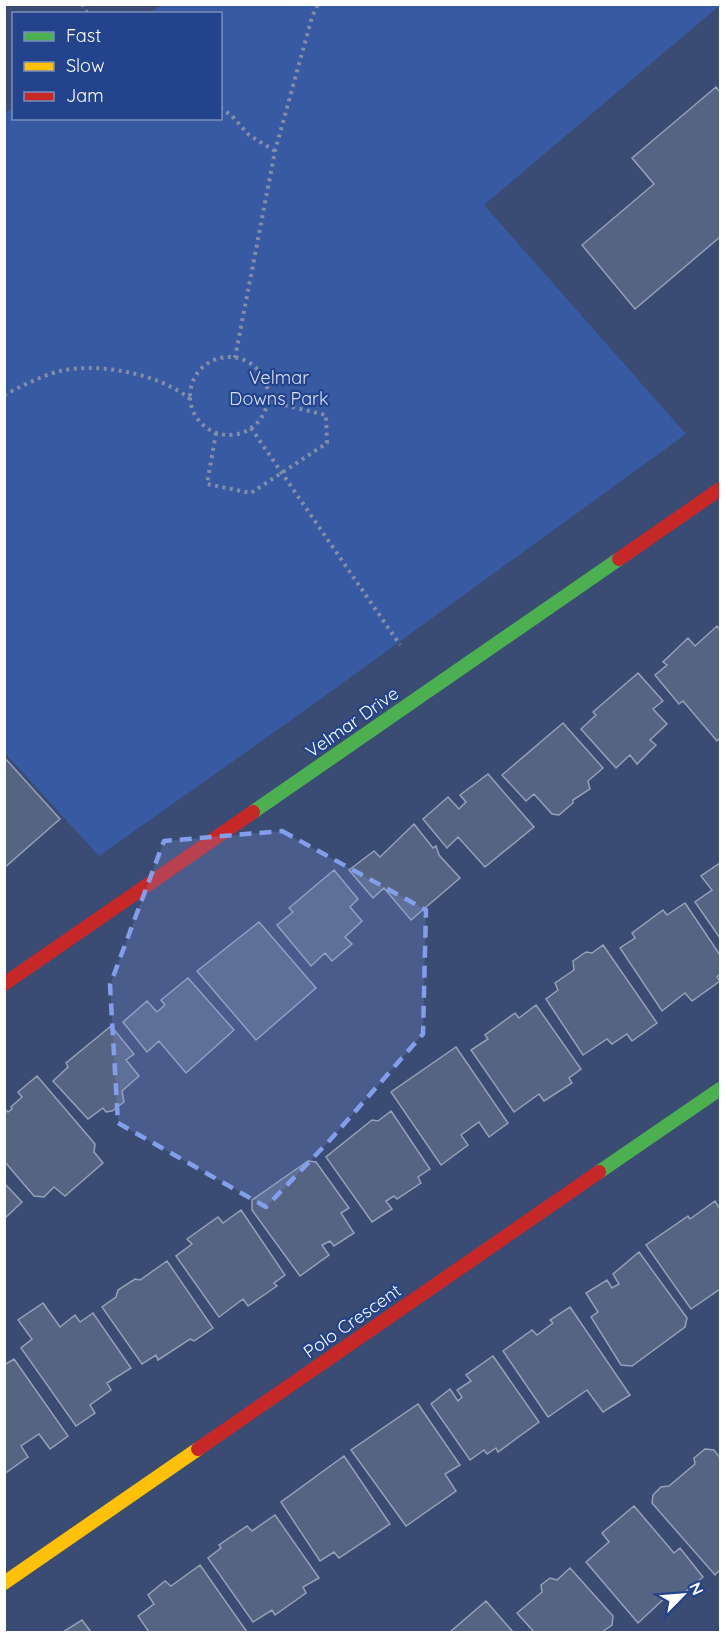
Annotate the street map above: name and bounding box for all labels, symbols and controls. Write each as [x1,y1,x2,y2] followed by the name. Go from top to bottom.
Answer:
[12,12,222,120] legend
[66,24,101,47] text: Fast
[66,54,104,77] text: Slow
[66,84,104,107] text: Jam
[229,366,329,410] park label: Velmar Downs Park
[301,682,403,762] street label: Velmar Drive
[299,1279,405,1363] street label: Polo Crescent
[653,1565,713,1625] north arrow
[685,1579,708,1598] text: N

